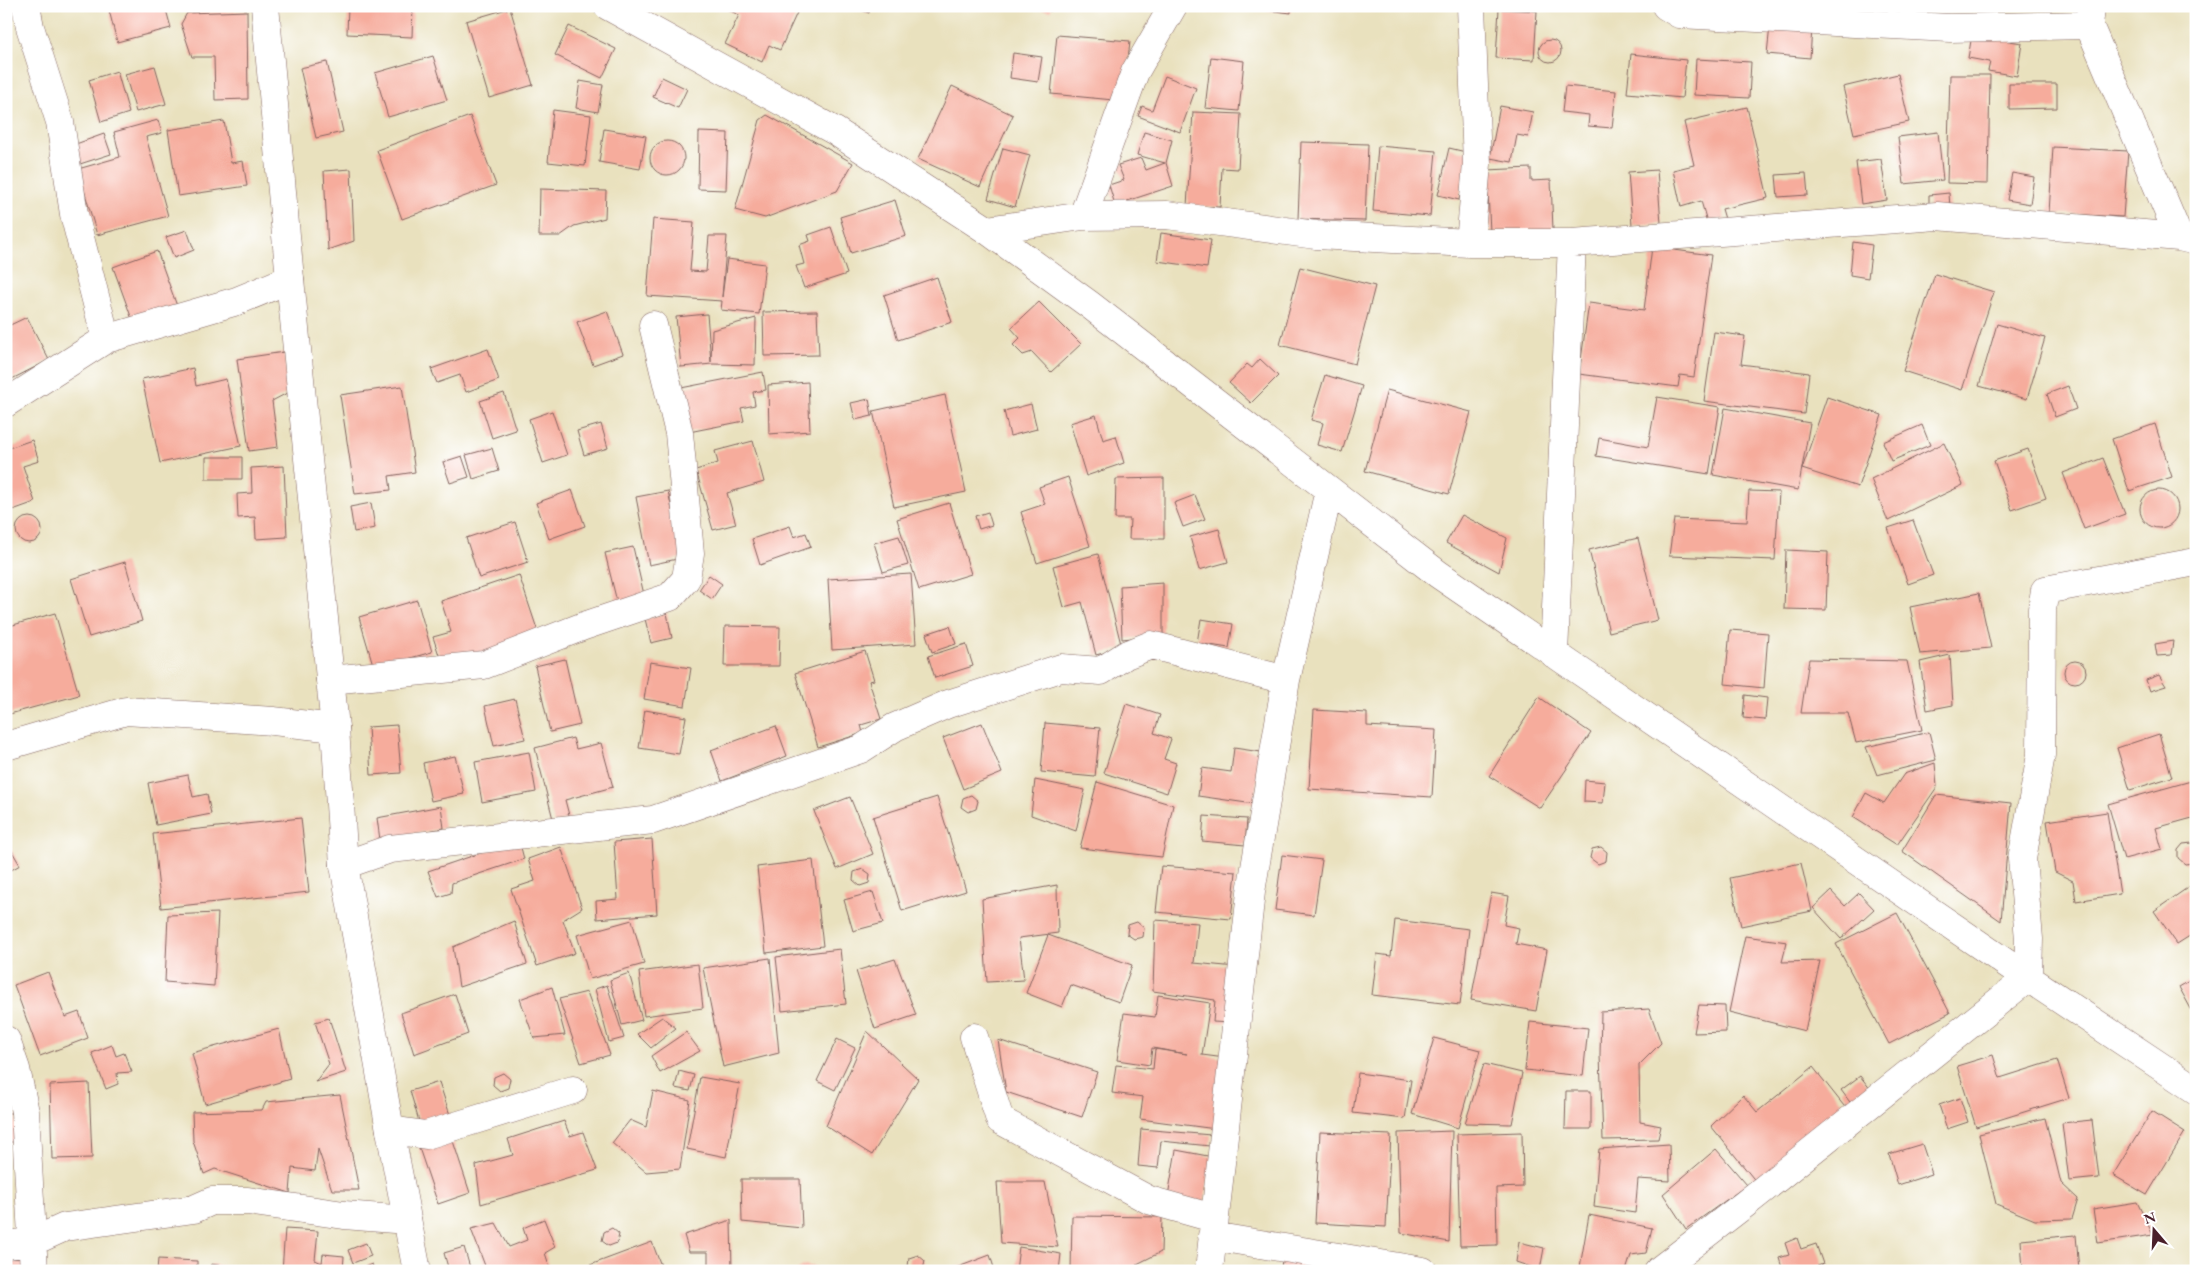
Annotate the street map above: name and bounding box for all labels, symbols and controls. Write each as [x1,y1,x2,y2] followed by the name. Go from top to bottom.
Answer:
[2130,1204,2180,1254] north arrow
[2141,1207,2159,1228] text: N

